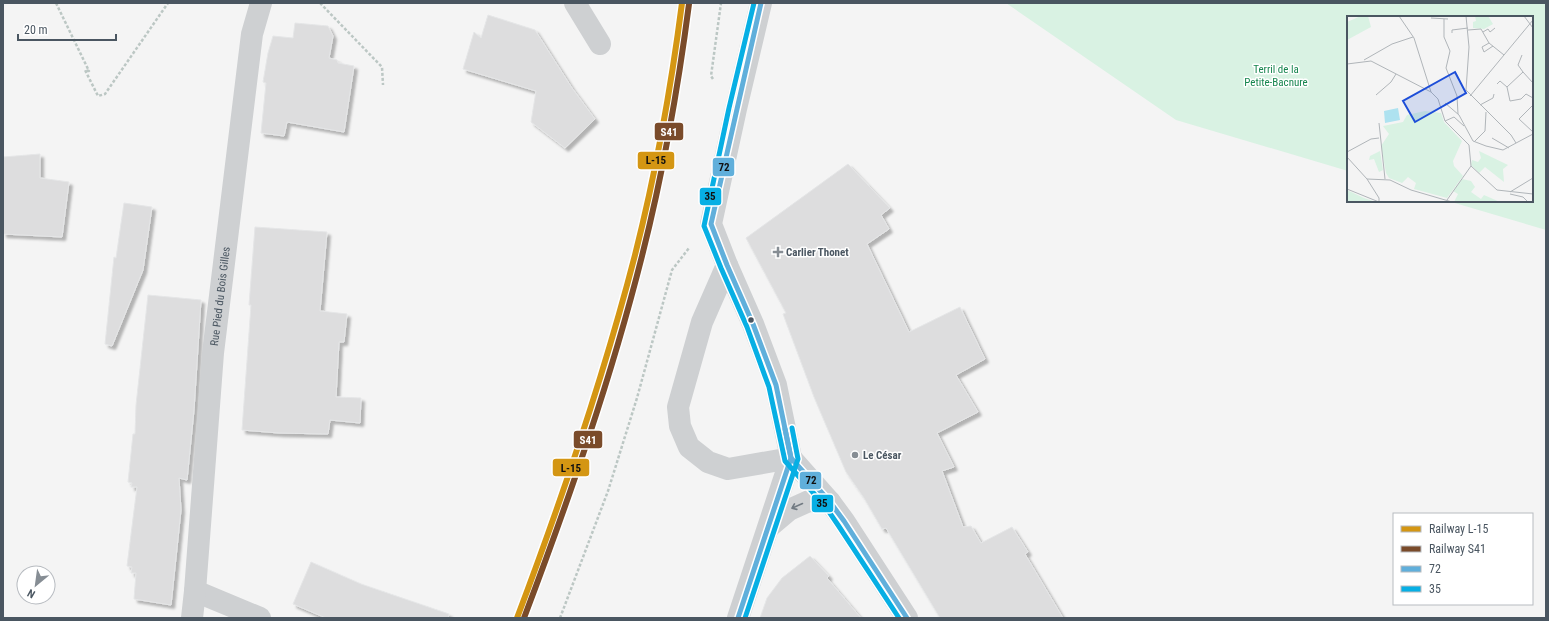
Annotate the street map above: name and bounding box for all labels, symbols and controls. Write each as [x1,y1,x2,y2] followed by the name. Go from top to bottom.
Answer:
[18,16,116,42] scale bar
[1347,16,1533,202] inset map
[24,23,48,37] text: 20 m
[1244,63,1308,89] park label: Terril de la Petite-Bacnure
[654,122,684,141] line badge: S41
[660,126,678,139] text: S41
[637,151,675,170] line badge: L-15
[646,154,667,167] text: L-15
[712,157,735,177] line badge: 72
[718,161,730,174] text: 72
[699,187,722,206] line badge: 35
[704,190,716,203] text: 35
[207,246,232,347] street label: Rue Pied du Bois Gilles
[786,246,849,259] place label: Carlier Thonet
[773,247,783,257] marker: Carlier Thonet
[746,315,756,325] unlabelled marker
[573,430,603,449] line badge: S41
[579,434,597,447] text: S41
[863,449,902,462] place label: Le César
[850,450,860,460] marker: Le César
[552,458,590,477] line badge: L-15
[561,462,582,475] text: L-15
[799,471,822,490] line badge: 72
[805,474,817,487] text: 72
[811,494,834,513] line badge: 35
[816,497,828,510] text: 35
[792,503,804,510] one-way arrow
[1393,513,1533,605] legend
[1429,522,1488,536] text: Railway L-15
[1429,542,1486,556] text: Railway S41
[1429,562,1441,576] text: 72
[16,565,56,605] north arrow
[1429,582,1441,596] text: 35
[25,586,37,601] text: N

